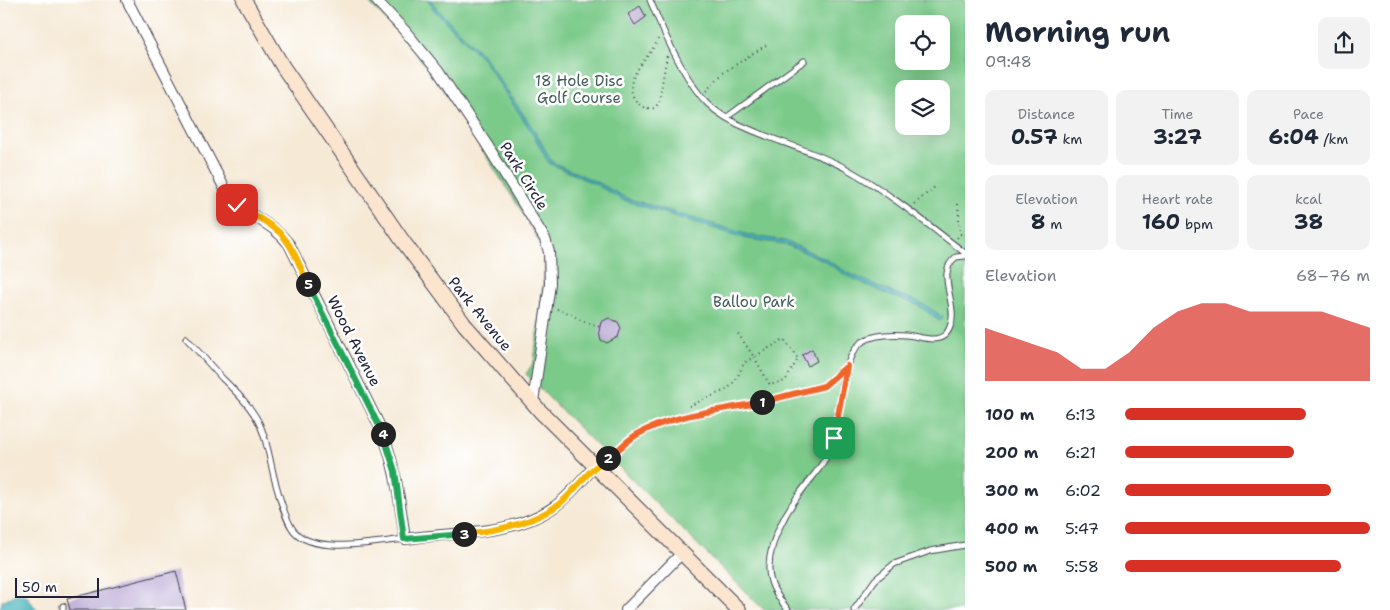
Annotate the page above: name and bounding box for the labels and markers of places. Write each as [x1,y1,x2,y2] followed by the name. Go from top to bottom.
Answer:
[216,184,258,226] pin
[296,272,320,296] pin: 5
[750,390,774,414] pin: 1
[813,417,855,459] pin
[370,422,396,446] pin: 4
[596,446,620,470] pin: 2
[452,522,476,546] pin: 3

